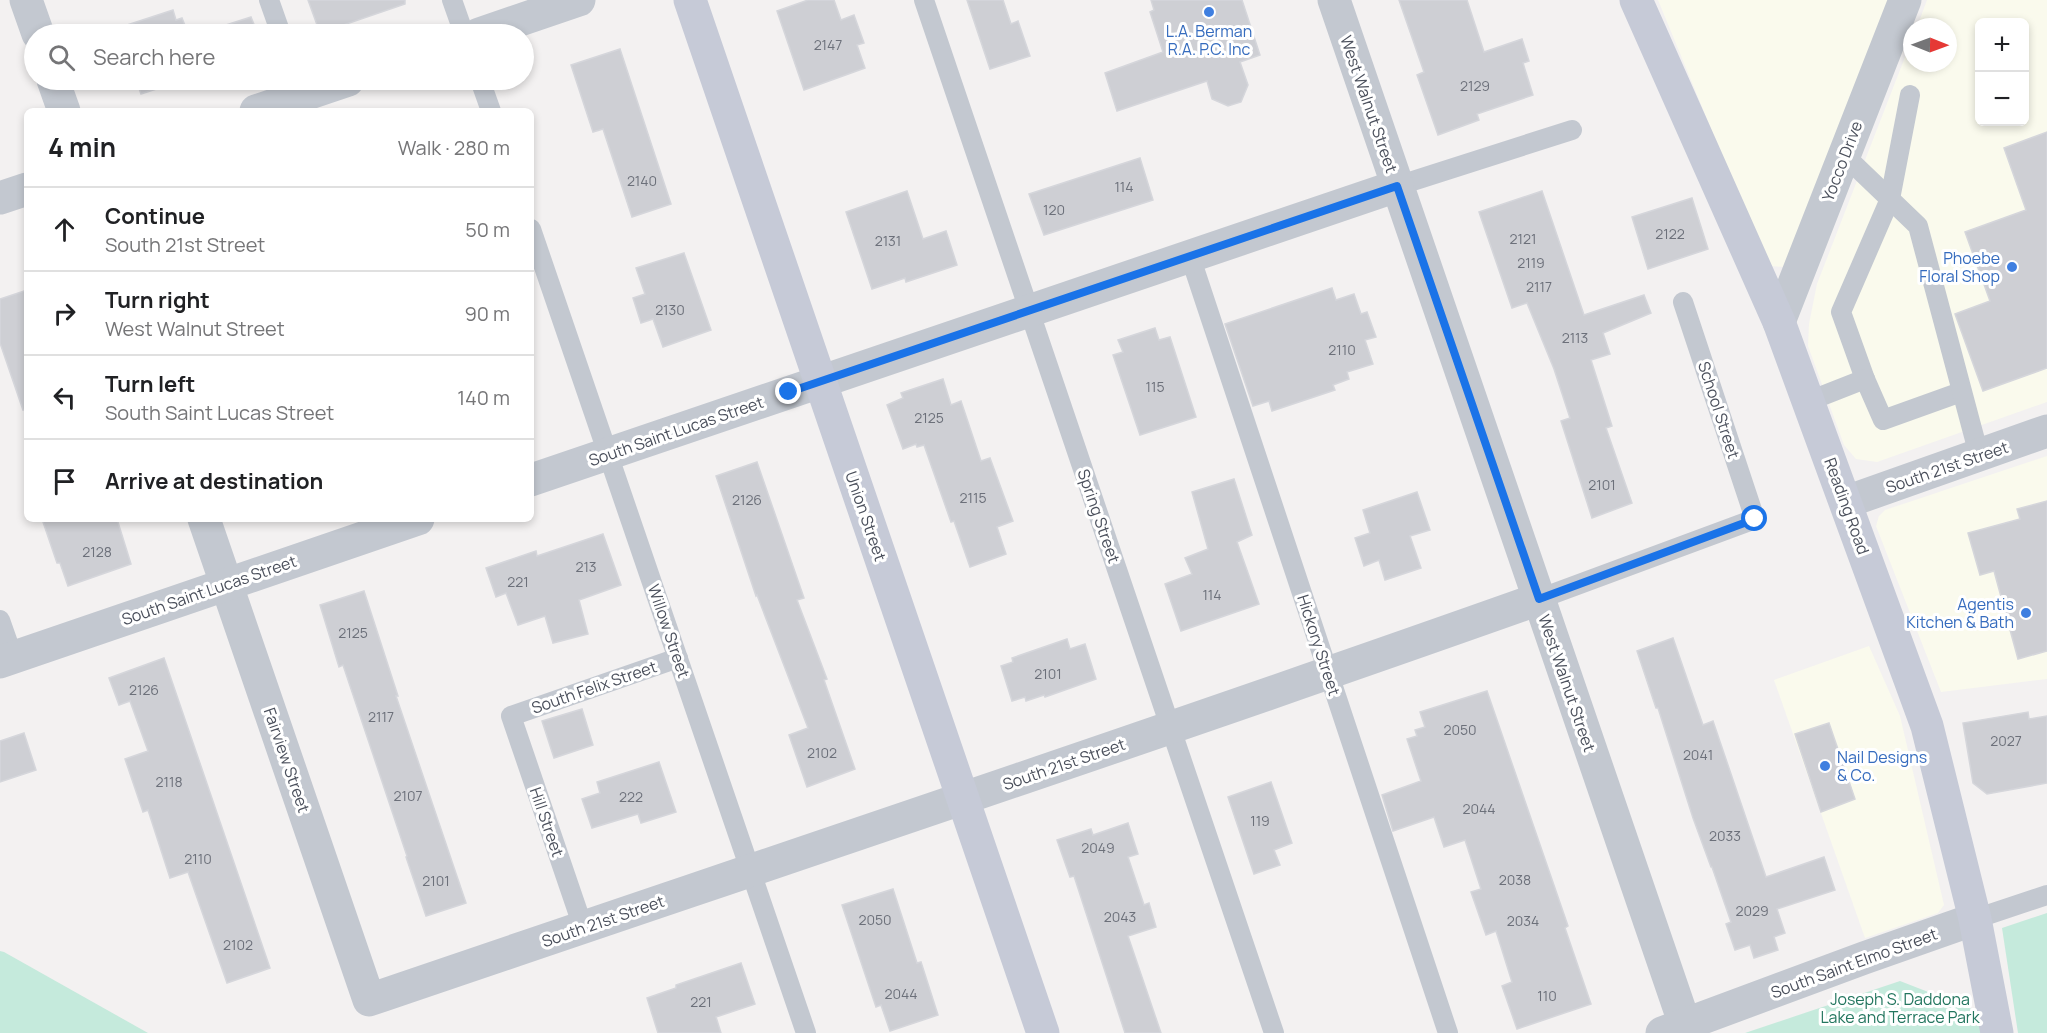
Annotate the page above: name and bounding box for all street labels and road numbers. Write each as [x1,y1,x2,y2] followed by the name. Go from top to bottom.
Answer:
[1335,32,1403,176] street label: West Walnut Street
[1817,118,1867,204] street label: Yocco Drive
[1693,359,1745,461] street label: School Street
[586,391,766,471] street label: South Saint Lucas Street
[1883,436,2011,498] street label: South 21st Street
[1819,455,1875,557] street label: Reading Road
[1073,466,1125,566] street label: Spring Street
[840,468,892,564] street label: Union Street
[119,550,299,630] street label: South Saint Lucas Street
[643,581,695,681] street label: Willow Street
[1292,592,1346,698] street label: Hickory Street
[1533,611,1601,755] street label: West Walnut Street
[528,655,660,719] street label: South Felix Street
[259,705,315,815] street label: Fairview Street
[1000,733,1128,795] street label: South 21st Street
[525,784,569,860] street label: Hill Street
[539,890,667,952] street label: South 21st Street
[1768,923,1940,1003] street label: South Saint Elmo Street

